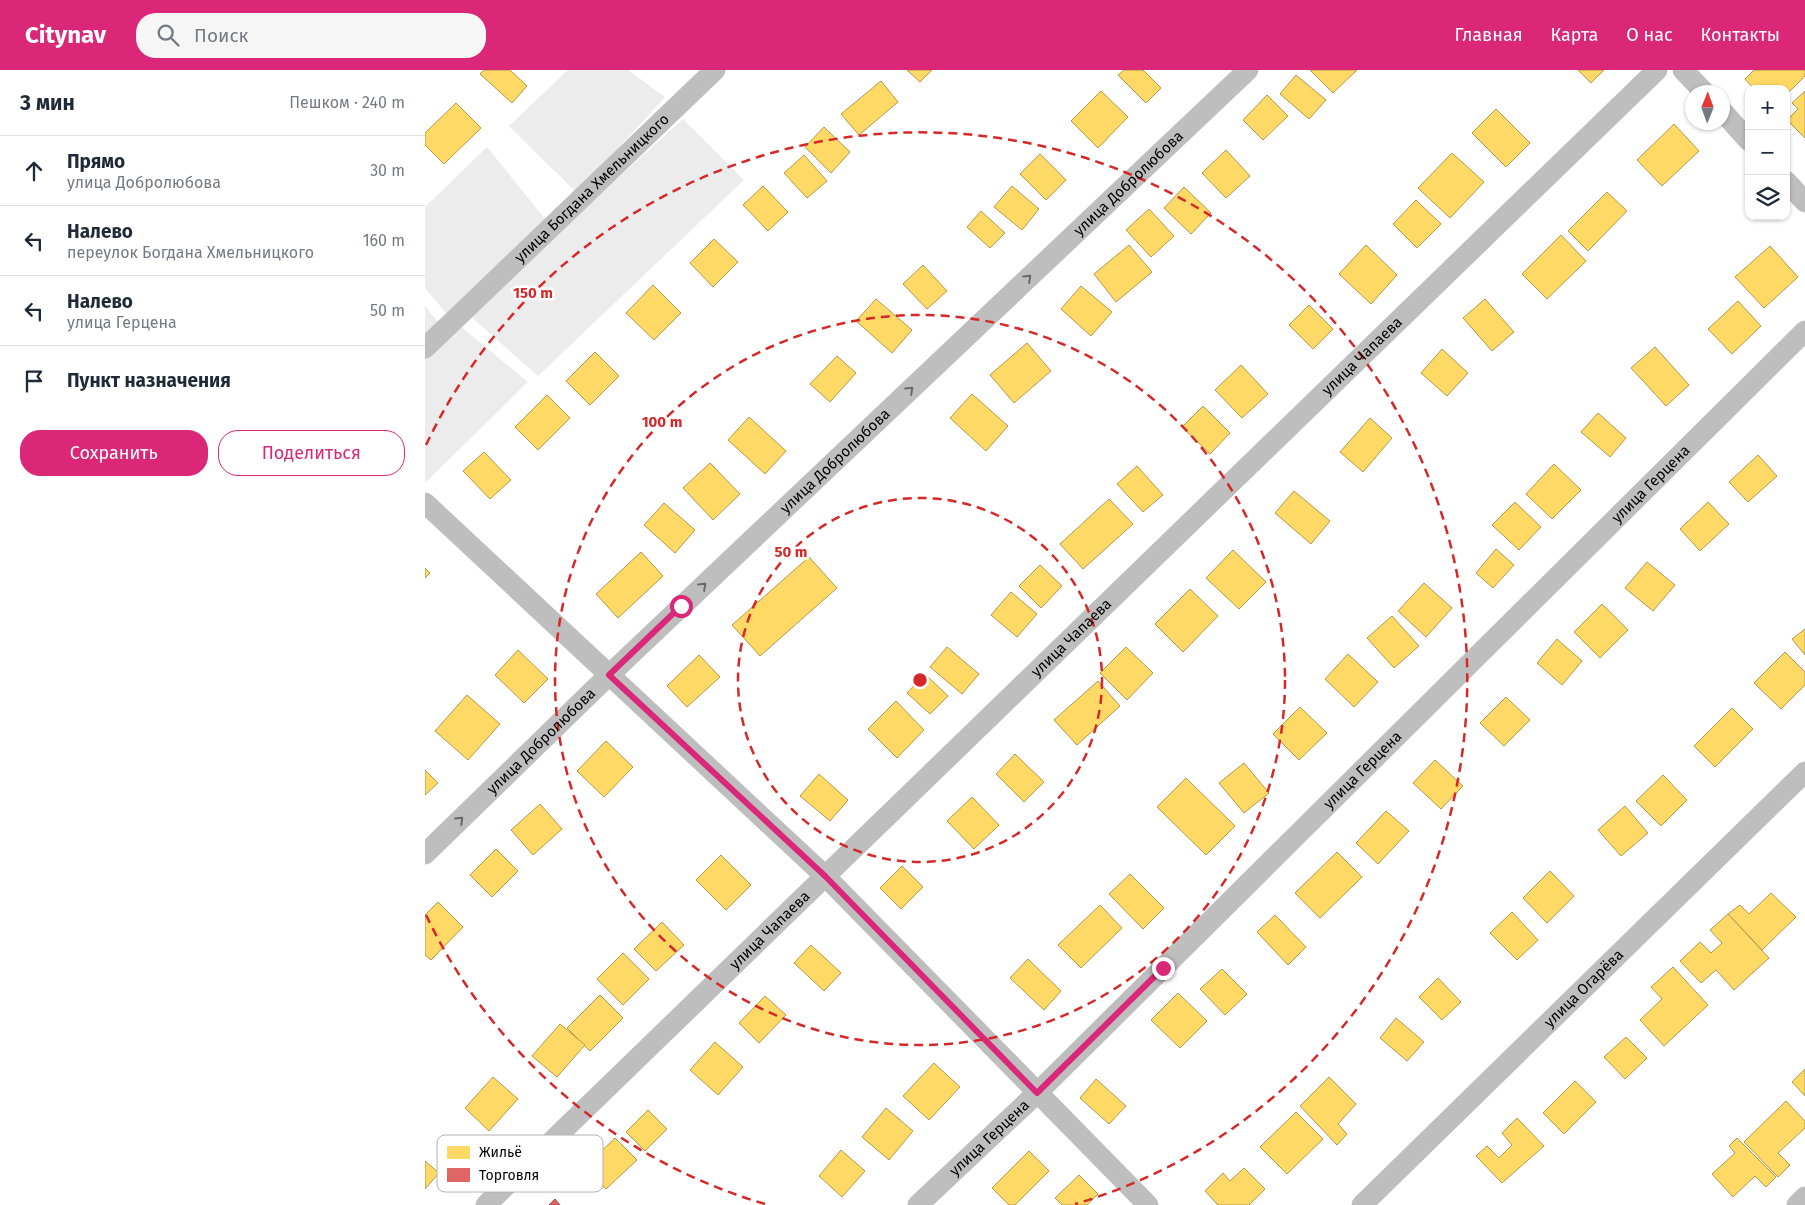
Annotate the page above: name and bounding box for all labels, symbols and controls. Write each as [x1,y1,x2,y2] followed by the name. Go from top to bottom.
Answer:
[136,13,486,58] search box
[25,21,106,49] text: Citynav
[154,21,182,49] icon: search
[194,24,248,47] text: Поиск
[1455,24,1523,46] text: Главная
[1551,24,1598,46] text: Карта
[1626,24,1673,46] text: О нас
[1701,24,1780,46] text: Контакты
[1685,85,1730,130] north arrow
[1745,85,1790,220] map controls
[1745,85,1790,130] button: +
[20,90,75,116] text: 3 мин
[289,93,405,112] text: Пешком · 240 m
[511,110,673,266] street label: улица Богдана Хмельницкого
[1070,127,1187,239] street label: улица Добролюбова
[1745,130,1790,175] button: −
[67,150,125,173] text: Прямо
[20,157,48,185] icon: ahead
[370,161,405,180] text: 30 m
[67,173,221,192] text: улица Добролюбова
[1745,175,1790,220] button: layers
[67,220,133,243] text: Налево
[20,227,48,255] icon: left
[363,231,405,250] text: 160 m
[67,243,314,262] text: переулок Богдана Хмельницкого
[1022,275,1031,284] one-way arrow
[513,284,553,302] text: 150 m
[67,290,133,313] text: Налево
[20,297,48,325] icon: left
[370,301,405,320] text: 50 m
[67,313,177,332] text: улица Герцена
[1318,313,1406,399] street label: улица Чапаева
[20,367,48,395] icon: arrive
[67,369,231,392] text: Пункт назначения
[904,387,913,396] one-way arrow
[776,405,894,517] street label: улица Добролюбова
[642,413,682,431] text: 100 m
[20,430,208,476] button: Сохранить
[218,430,405,476] button: Поделиться
[1608,441,1694,527] street label: улица Герцена
[774,543,808,561] text: 50 m
[697,583,706,592] one-way arrow
[670,595,693,618] route start
[1027,595,1115,681] street label: улица Чапаева
[911,671,929,689] centre of rings
[483,684,599,798] street label: улица Добролюбова
[1320,727,1405,813] street label: улица Герцена
[454,817,463,826] one-way arrow
[726,887,814,973] street label: улица Чапаева
[1540,946,1627,1031] street label: улица Огарёва
[1152,957,1175,980] route end
[946,1096,1033,1180] street label: улица Герцена
[437,1135,603,1192] legend
[479,1144,522,1161] text: Жильё
[479,1167,539,1184] text: Торговля

